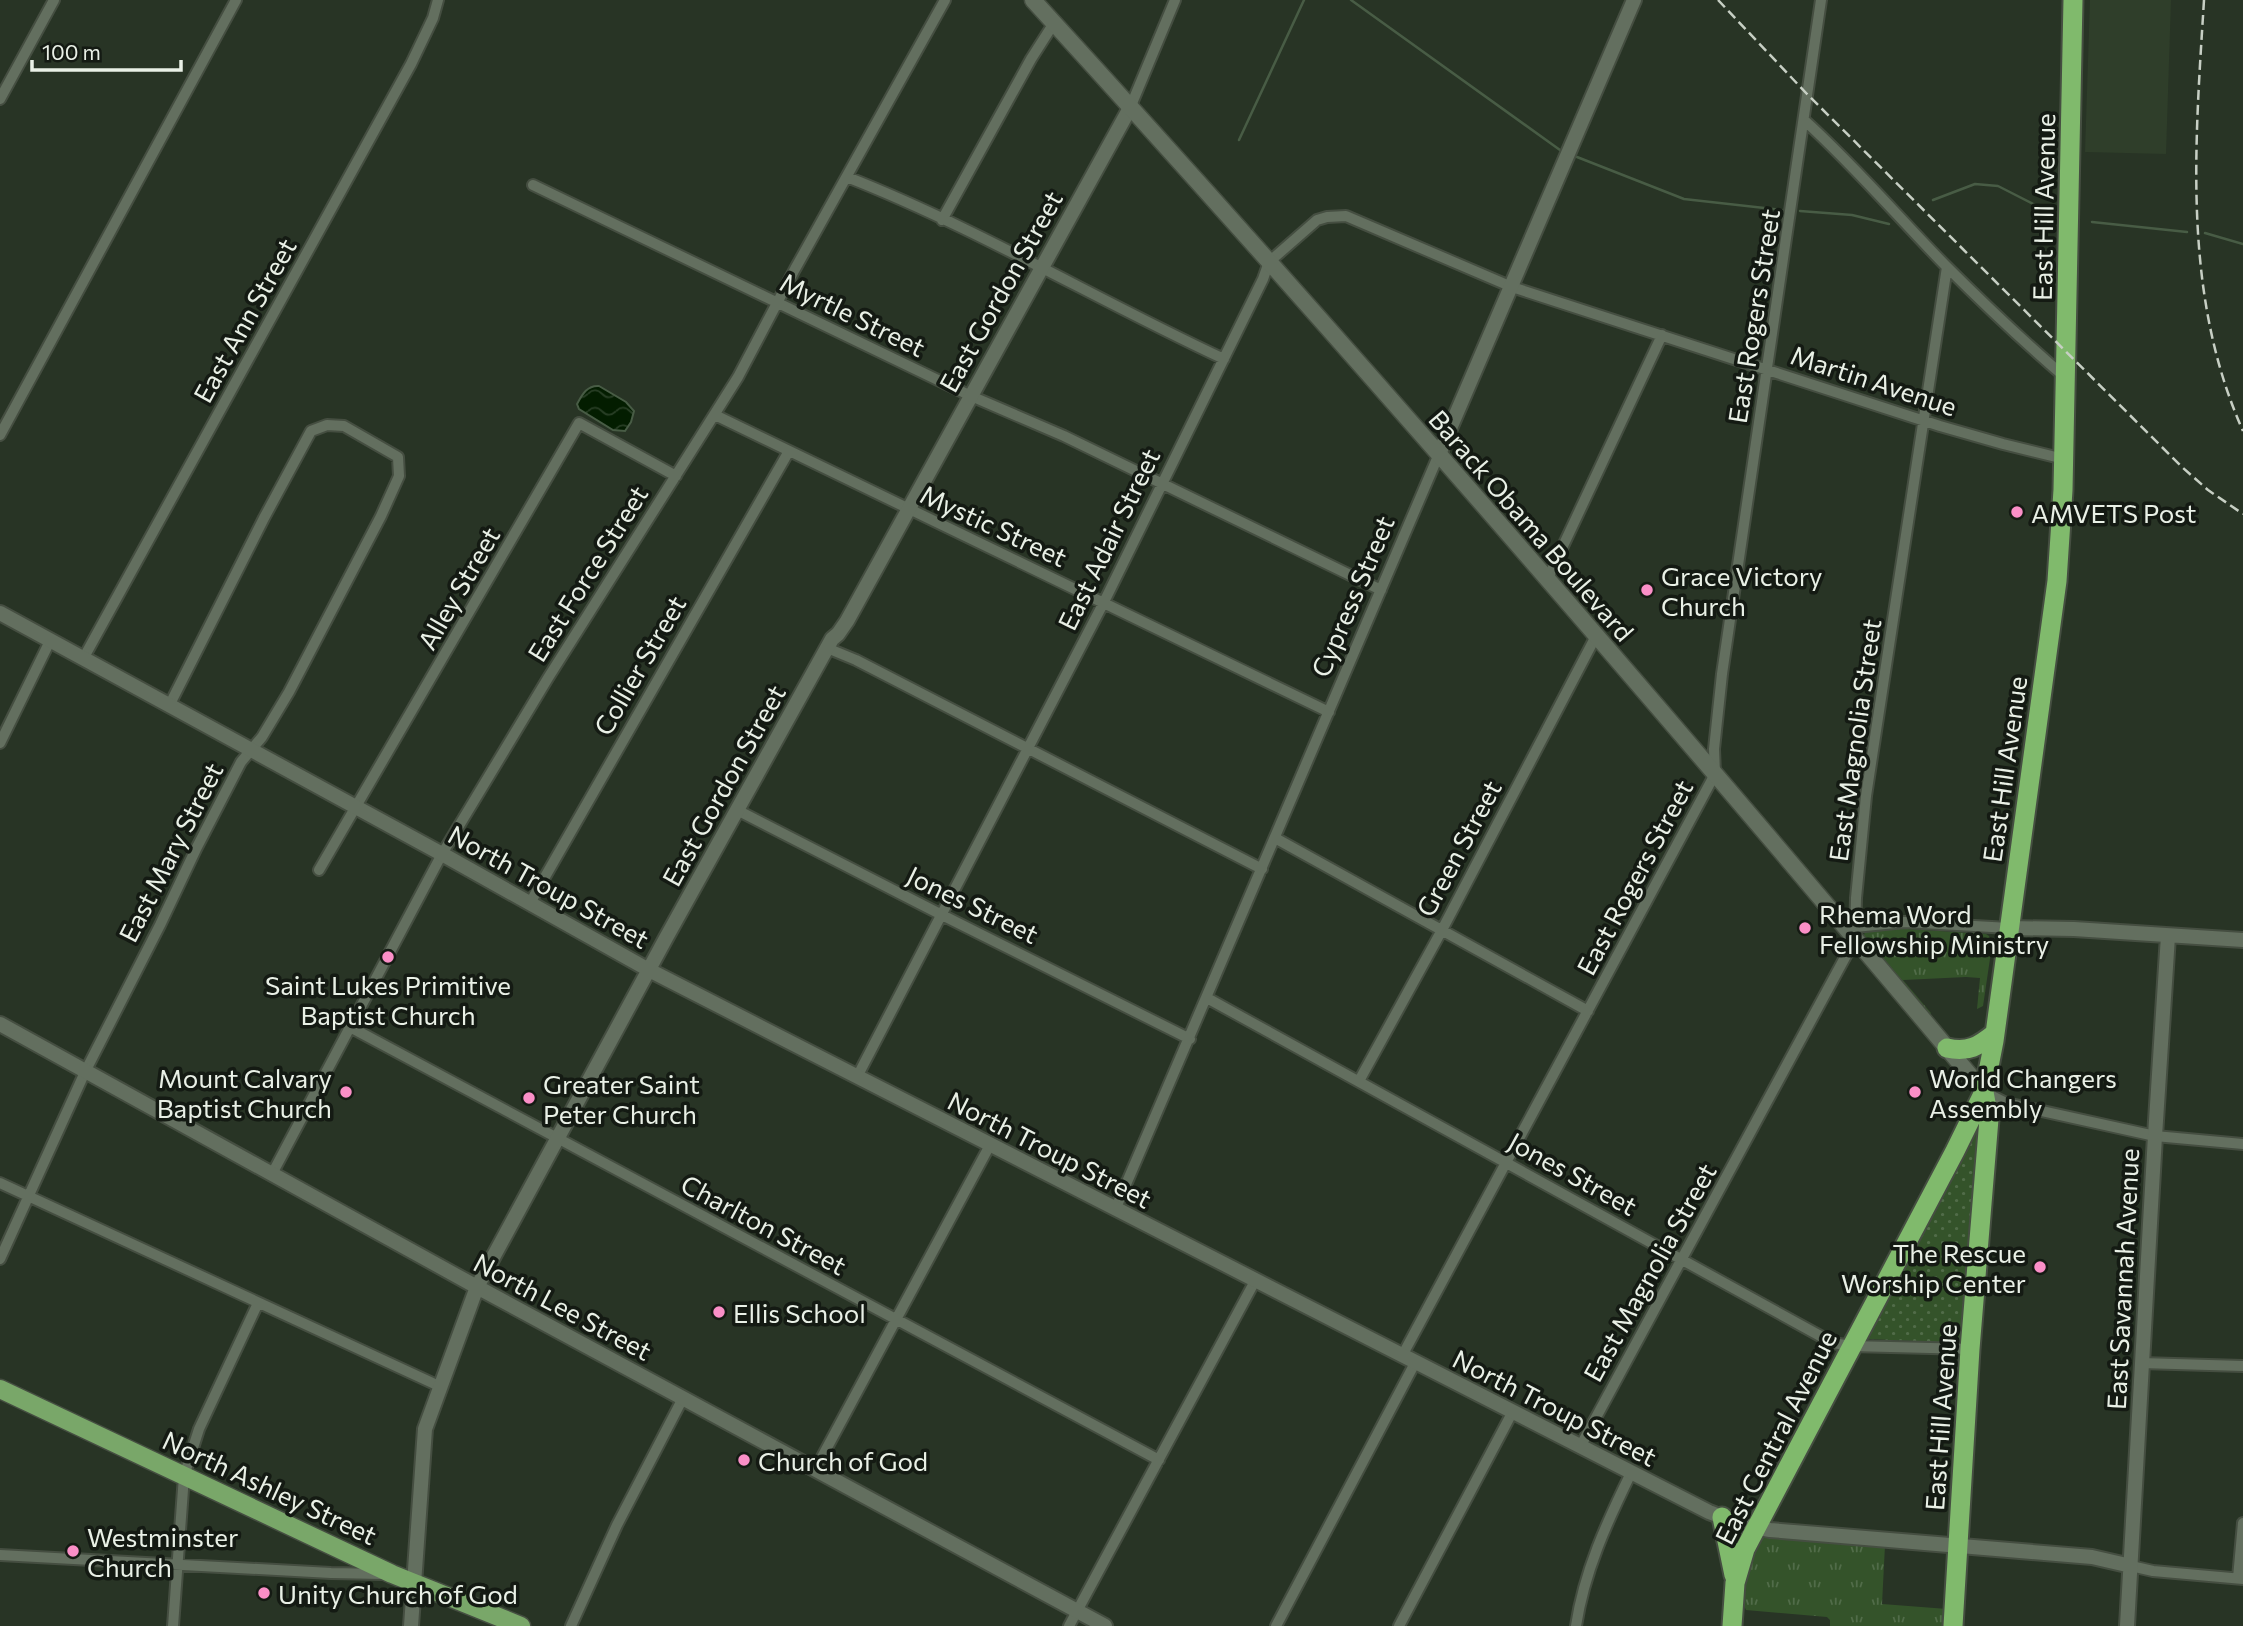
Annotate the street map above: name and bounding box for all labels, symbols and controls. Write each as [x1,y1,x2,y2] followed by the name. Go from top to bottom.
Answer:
[32,28,180,72] scale bar
[42,39,101,64] text: 100 m
[2026,113,2060,301] street label: East Hill Avenue
[932,185,1068,397] street label: East Gordon Street
[1721,207,1785,425] street label: East Rogers Street
[186,233,302,407] street label: East Ann Street
[775,266,931,362] street label: Myrtle Street
[1787,339,1961,421] street label: Martin Avenue
[1423,403,1641,647] street label: Barack Obama Boulevard
[1051,443,1165,635] street label: East Adair Street
[916,478,1072,572] street label: Mystic Street
[521,479,653,667] street label: East Force Street
[2031,497,2196,528] place label: AMVETS Post
[2009,504,2025,520] marker: AMVETS Post
[1304,511,1400,681] street label: Cypress Street
[410,521,506,655] street label: Alley Street
[1661,560,1823,621] place label: Grace Victory Church
[1639,582,1655,598] marker: Grace Victory Church
[587,590,691,740] street label: Collier Street
[1822,617,1886,863] street label: East Magnolia Street
[1976,674,2032,864] street label: East Hill Avenue
[655,679,791,891] street label: East Gordon Street
[111,757,229,947] street label: East Mary Street
[1570,774,1698,980] street label: East Rogers Street
[1409,775,1507,921] street label: Green Street
[443,818,655,954] street label: North Troup Street
[902,859,1044,949] street label: Jones Street
[1819,898,2049,959] place label: Rhema Word Fellowship Ministry
[1797,920,1813,936] marker: Rhema Word Fellowship Ministry
[380,949,396,965] marker: Saint Lukes Primitive Baptist Church
[265,969,511,1030] place label: Saint Lukes Primitive Baptist Church
[157,1062,332,1123] place label: Mount Calvary Baptist Church
[1929,1062,2117,1123] place label: World Changers Assembly
[543,1068,700,1129] place label: Greater Saint Peter Church
[338,1084,354,1100] marker: Mount Calvary Baptist Church
[943,1084,1157,1214] street label: North Troup Street
[1907,1084,1923,1100] marker: World Changers Assembly
[521,1090,537,1106] marker: Greater Saint Peter Church
[1503,1125,1643,1221] street label: Jones Street
[2100,1148,2144,1410] street label: East Savannah Avenue
[1576,1158,1722,1386] street label: East Magnolia Street
[676,1167,852,1281] street label: Charlton Street
[1841,1237,2026,1298] place label: The Rescue Worship Center
[469,1246,657,1366] street label: North Lee Street
[2032,1259,2048,1275] marker: The Rescue Worship Center
[733,1297,866,1328] place label: Ellis School
[711,1304,727,1320] marker: Ellis School
[1918,1322,1962,1512] street label: East Hill Avenue
[1708,1325,1842,1549] street label: East Central Avenue
[1448,1342,1662,1472] street label: North Troup Street
[158,1424,382,1550] street label: North Ashley Street
[758,1445,928,1476] place label: Church of God
[736,1452,752,1468] marker: Church of God
[87,1521,238,1582] place label: Westminster Church
[65,1543,81,1559] marker: Westminster Church
[278,1578,518,1609] place label: Unity Church of God
[256,1585,272,1601] marker: Unity Church of God

